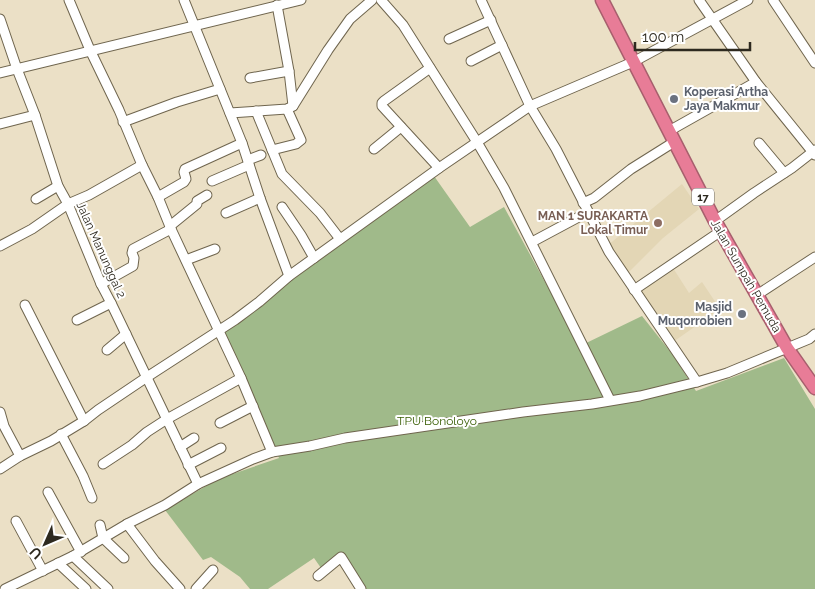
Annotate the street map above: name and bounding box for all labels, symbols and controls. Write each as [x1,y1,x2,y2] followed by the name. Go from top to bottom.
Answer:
[635,20,750,52] scale bar
[642,28,684,46] text: 100 m
[684,85,768,113] place label: Koperasi Artha Jaya Makmur
[668,93,680,105] marker: Koperasi Artha Jaya Makmur
[692,188,714,206] road number: 17
[73,200,129,300] street label: Jalan Manunggal 2
[538,209,649,237] place label: MAN 1 SURAKARTA Lokal Timur
[652,217,664,229] marker: MAN 1 SURAKARTA Lokal Timur
[708,217,784,335] street label: Jalan Sumpah Pemuda
[658,300,732,328] place label: Masjid Muqorrobien
[736,308,748,320] marker: Masjid Muqorrobien
[397,414,477,428] park label: TPU Bonoloyo
[20,519,70,569] north arrow
[26,544,45,563] text: U

